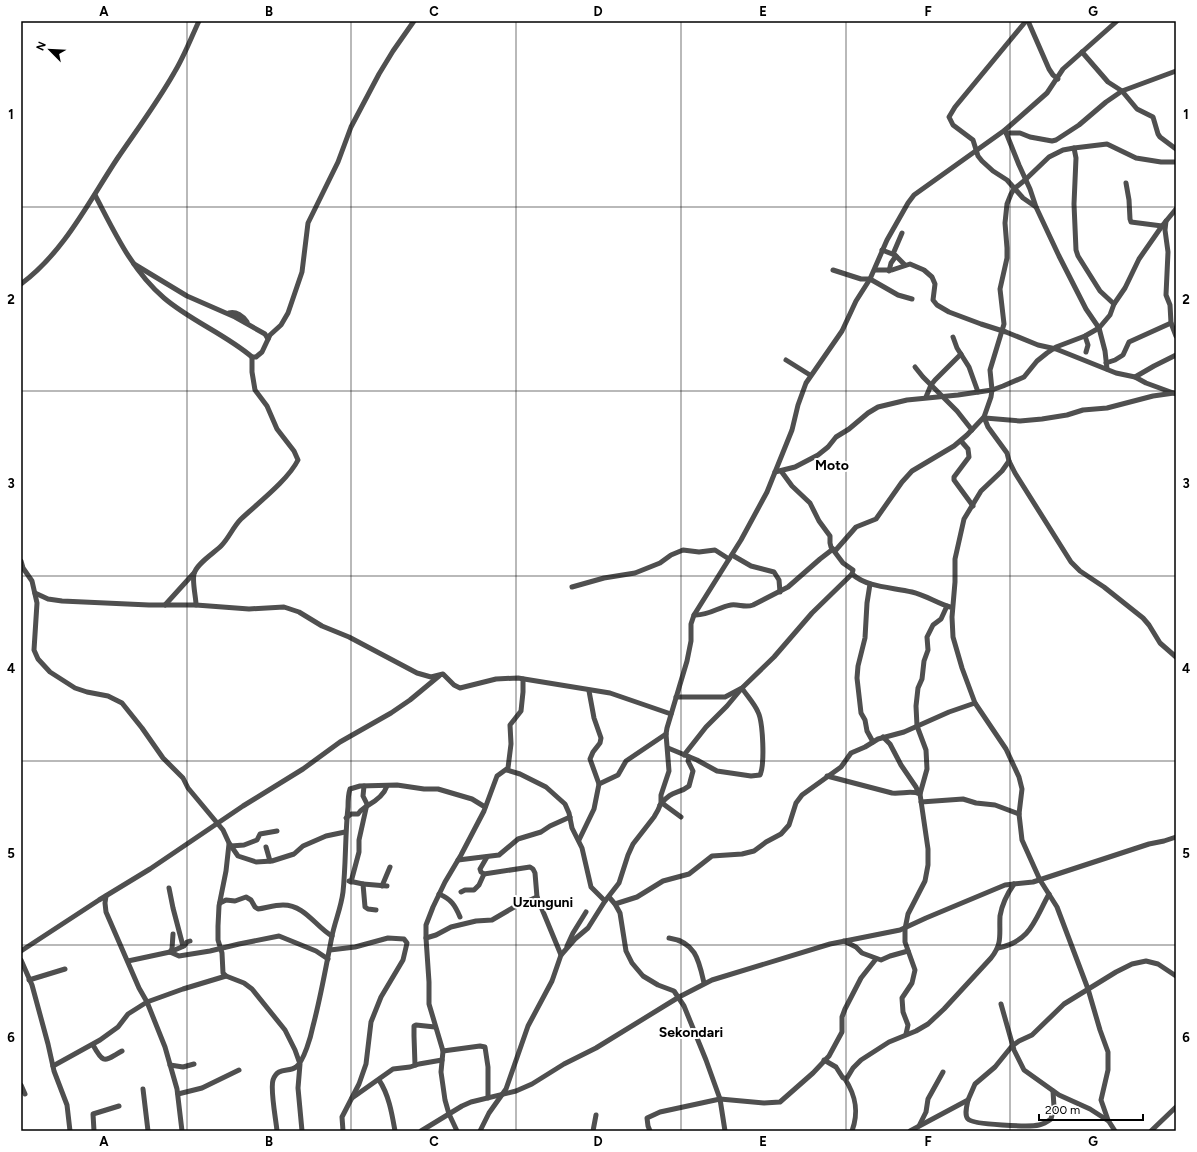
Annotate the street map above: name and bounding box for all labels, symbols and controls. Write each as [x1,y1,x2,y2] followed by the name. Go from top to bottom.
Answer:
[99,4,109,19] text: A
[265,4,273,19] text: B
[429,4,439,19] text: C
[593,4,603,19] text: D
[759,4,767,19] text: E
[924,4,932,19] text: F
[1088,4,1098,19] text: G
[30,30,70,70] north arrow
[34,40,49,53] text: N
[8,107,14,122] text: 1
[1183,107,1189,122] text: 1
[7,292,15,307] text: 2
[1182,292,1190,307] text: 2
[815,457,849,474] district label: Moto
[7,476,15,491] text: 3
[1182,476,1190,491] text: 3
[7,661,15,676] text: 4
[1182,661,1190,676] text: 4
[7,846,15,861] text: 5
[1182,846,1190,861] text: 5
[513,894,573,911] district label: Uzunguni
[659,1024,723,1041] district label: Sekondari
[7,1030,15,1045] text: 6
[1182,1030,1190,1045] text: 6
[1039,1096,1143,1122] scale bar
[1045,1103,1080,1117] text: 200 m
[99,1134,109,1149] text: A
[265,1134,273,1149] text: B
[429,1134,439,1149] text: C
[593,1134,603,1149] text: D
[759,1134,767,1149] text: E
[924,1134,932,1149] text: F
[1088,1134,1098,1149] text: G

